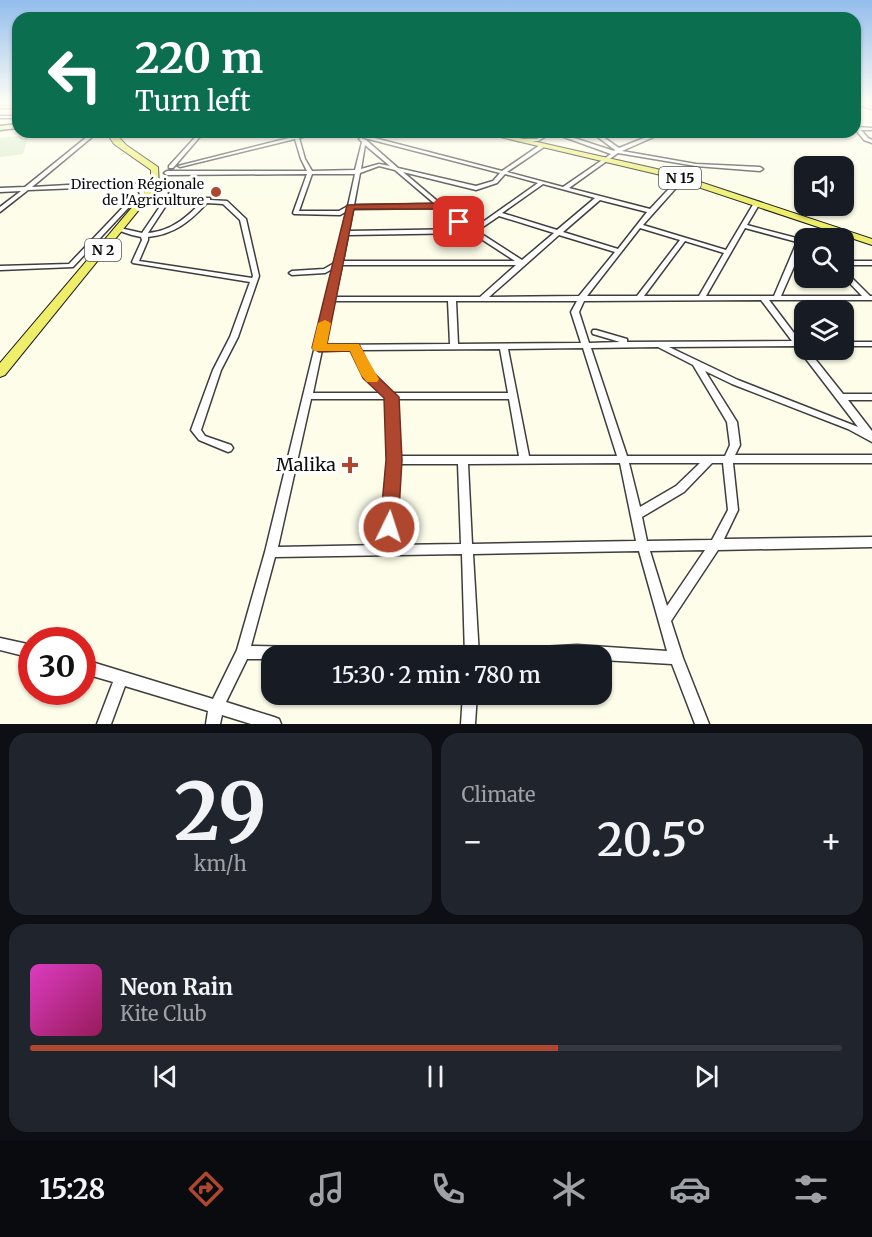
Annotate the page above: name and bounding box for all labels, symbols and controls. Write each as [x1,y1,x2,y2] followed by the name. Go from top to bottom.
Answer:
[135,32,263,84] text: 220 m
[36,36,114,114] icon: left
[135,84,250,118] text: Turn left
[794,156,854,360] map controls
[794,156,854,216] button: sound
[659,167,701,189] road number: N 15
[71,175,204,209] place label: Direction Régionale de l'Agriculture
[209,185,223,199] marker: Direction Régionale de l'Agriculture
[433,196,484,247] pin
[442,205,475,238] icon: arrive
[794,228,854,288] button: search
[85,239,121,261] road number: N 2
[794,300,854,360] button: layers
[276,453,336,476] place label: Malika
[341,456,359,474] marker: Malika
[357,495,421,559] position arrow
[18,627,96,705] speed limit sign: 30
[332,661,541,689] text: 15:30 · 2 min · 780 m
[174,763,267,861] text: 29
[462,782,536,807] text: Climate
[597,812,707,868] text: 20.5°
[462,821,484,862] text: −
[820,821,842,862] text: +
[194,851,247,876] text: km/h
[120,973,233,1001] text: Neon Rain
[120,1001,206,1026] text: Kite Club
[149,1060,182,1093] icon: previous
[419,1060,452,1093] icon: pause
[690,1060,723,1093] icon: next
[185,1168,227,1210] icon: directions
[306,1168,348,1210] icon: music
[427,1168,469,1210] icon: phone
[548,1168,590,1210] icon: climate
[669,1168,711,1210] icon: car
[790,1168,832,1210] icon: filters
[40,1172,105,1206] text: 15:28

